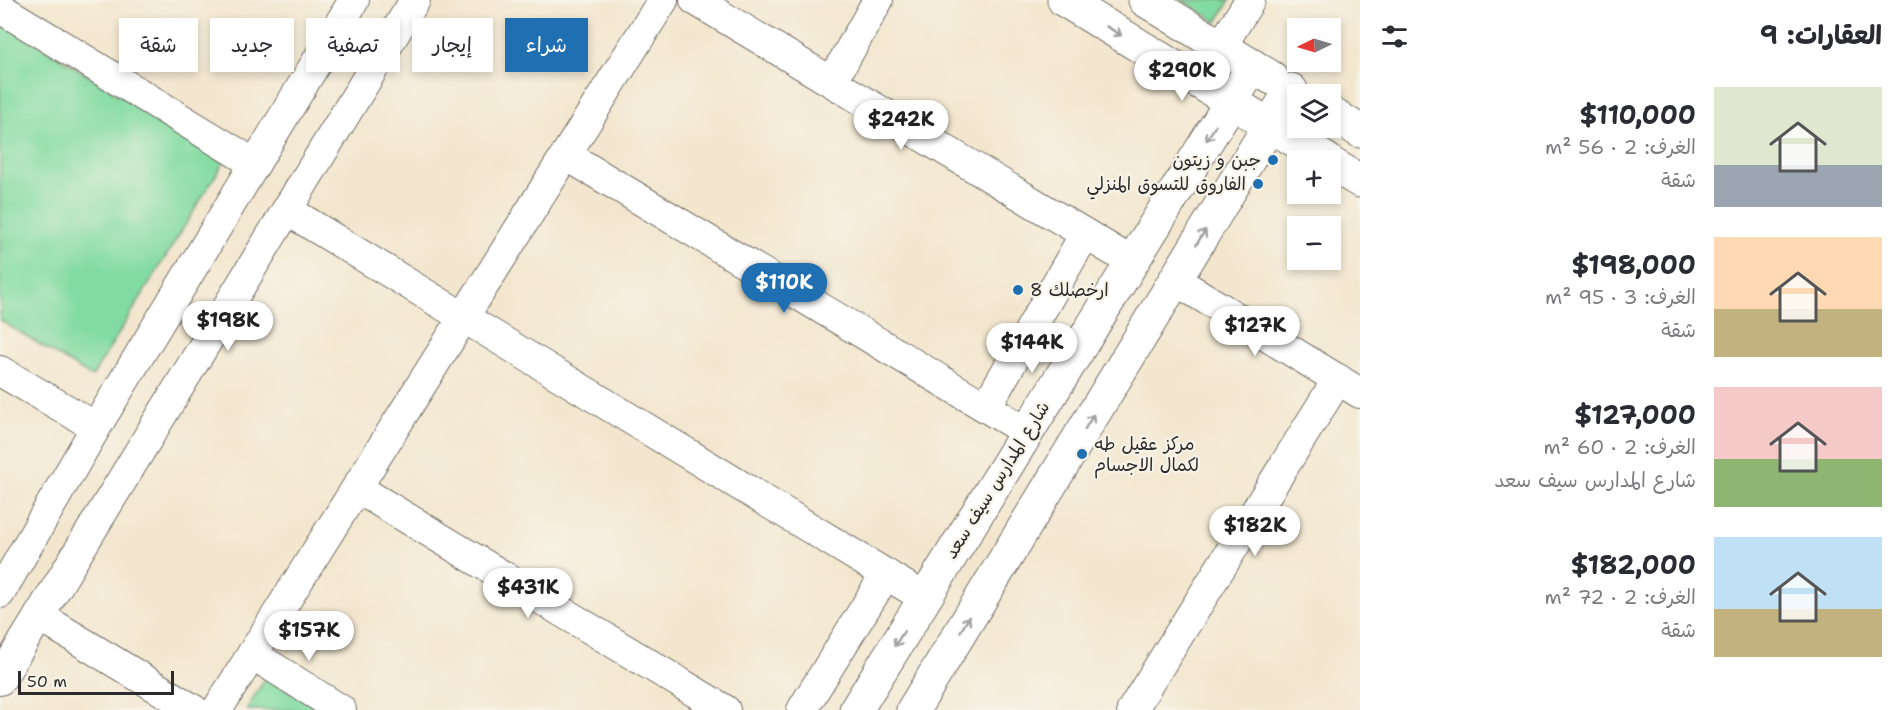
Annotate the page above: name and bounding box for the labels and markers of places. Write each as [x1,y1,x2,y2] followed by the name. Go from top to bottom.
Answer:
[1140,51,1224,102] pin: $290K
[859,100,943,151] pin: $242K
[1172,148,1261,172] place label: جبن و زيتون
[1266,153,1280,167] marker: جبن و زيتون
[1087,172,1246,200] place label: الفاروق للتسوق المنزلي
[1251,177,1265,191] marker: الفاروق للتسوق المنزلي
[742,263,826,314] pin: $110K
[1030,278,1109,302] place label: ارخصلك 8
[1011,283,1025,297] marker: ارخصلك 8
[186,301,270,352] pin: $198K
[1213,306,1297,357] pin: $127K
[990,323,1074,374] pin: $144K
[1094,432,1199,479] place label: مركز عقيل طه لكمال الاجسام
[1075,447,1089,461] marker: مركز عقيل طه لكمال الاجسام
[1213,506,1297,557] pin: $182K
[486,568,570,619] pin: $431K
[267,611,351,662] pin: $157K

